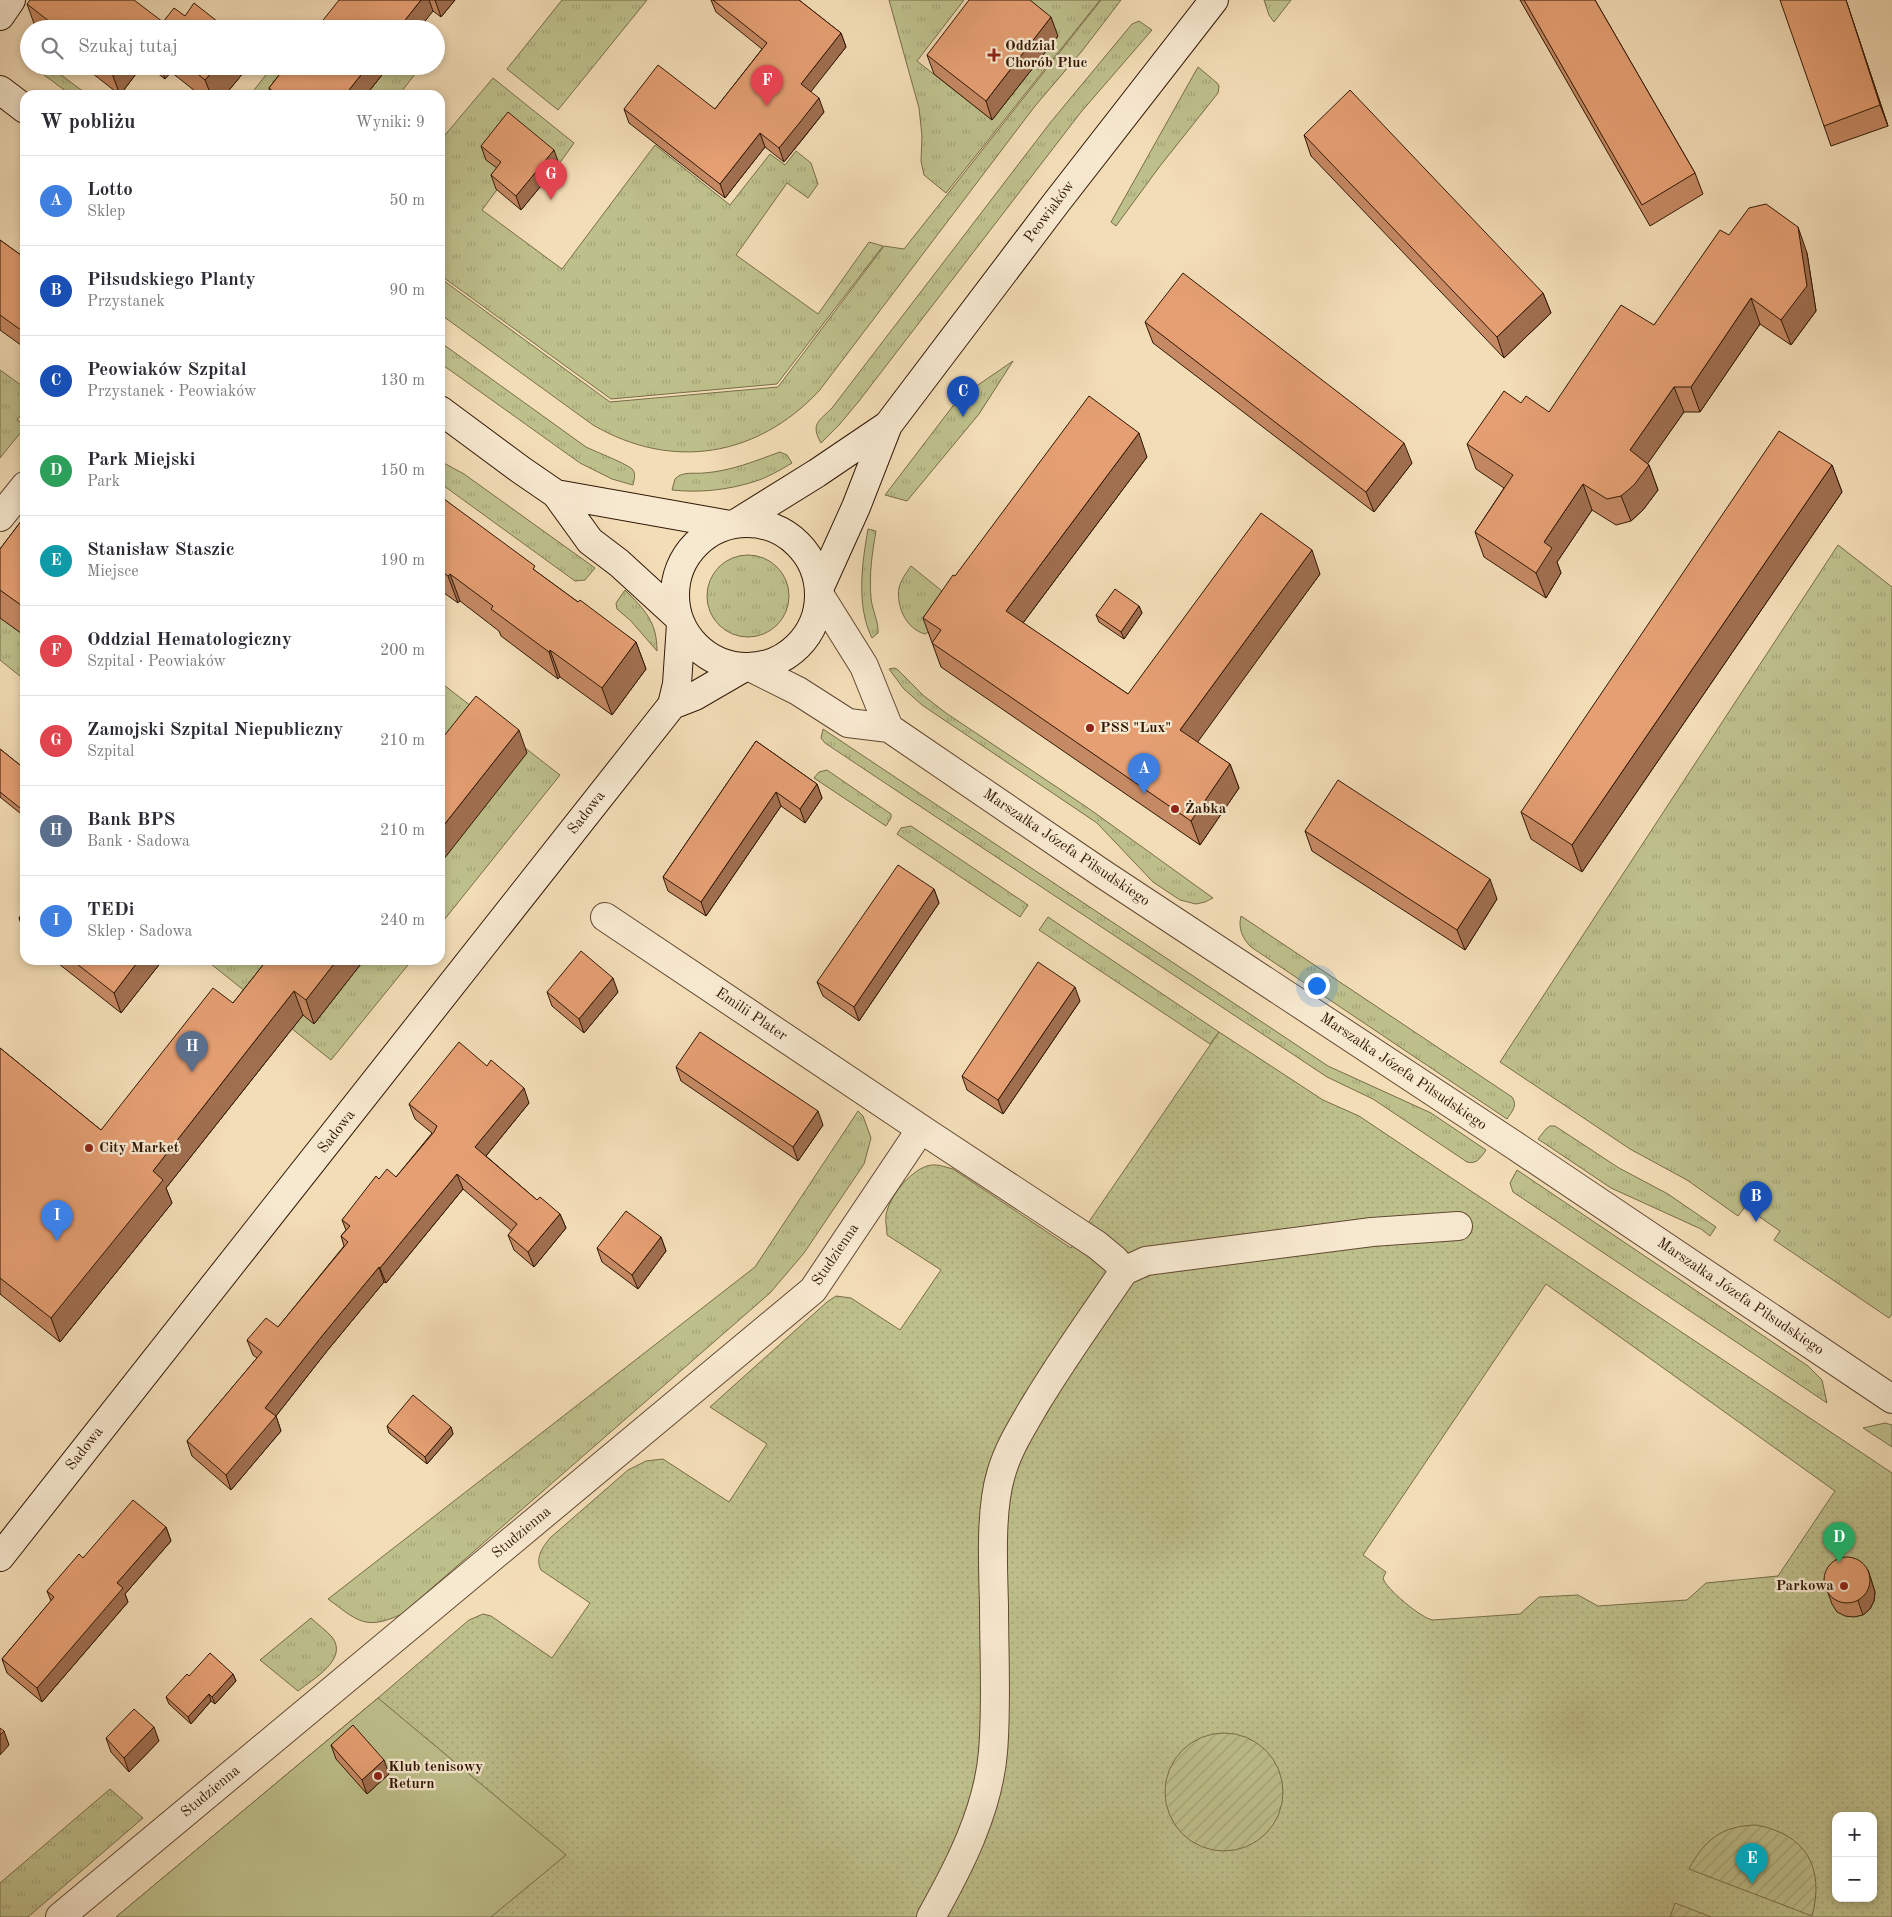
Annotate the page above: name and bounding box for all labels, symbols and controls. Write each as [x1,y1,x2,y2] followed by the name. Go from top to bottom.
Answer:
[20,20,445,75] search box
[38,34,66,62] icon: search
[78,38,178,57] text: Szukaj tutaj
[1005,39,1087,71] place label: Oddział Chorób Płuc
[987,48,1001,62] marker: Oddział Chorób Płuc
[751,65,783,106] pin: F
[40,112,135,133] text: W pobliżu
[356,115,425,131] text: Wyniki: 9
[535,159,567,200] pin: G
[1022,178,1078,246] street label: Peowiaków
[87,181,133,200] text: Lotto
[50,193,62,209] text: A
[389,193,425,209] text: 50 m
[87,204,125,220] text: Sklep
[87,271,256,290] text: Piłsudskiego Planty
[50,283,62,299] text: B
[389,283,425,299] text: 90 m
[87,294,165,310] text: Przystanek
[87,361,247,380] text: Peowiaków Szpital
[51,373,61,389] text: C
[380,373,425,389] text: 130 m
[947,376,979,417] pin: C
[87,384,256,400] text: Przystanek · Peowiaków
[87,451,195,470] text: Park Miejski
[50,463,62,479] text: D
[380,463,425,479] text: 150 m
[87,474,120,490] text: Park
[87,541,235,560] text: Stanisław Staszic
[50,553,62,569] text: E
[380,553,425,569] text: 190 m
[87,564,139,580] text: Miejsce
[87,631,292,650] text: Oddzial Hematologiczny
[51,643,61,659] text: F
[380,643,425,659] text: 200 m
[87,654,226,670] text: Szpital · Peowiaków
[87,721,343,740] text: Zamojski Szpital Niepubliczny
[1100,721,1171,736] place label: PSS "Lux"
[1084,722,1096,734] marker: PSS "Lux"
[50,733,62,749] text: G
[380,733,425,749] text: 210 m
[87,744,134,760] text: Szpital
[1128,753,1160,794] pin: A
[980,787,1152,909] street label: Marszałka Józefa Piłsudskiego
[566,788,609,837] street label: Sadowa
[1185,800,1227,817] place label: Żabka
[1169,803,1181,815] marker: Żabka
[87,811,175,830] text: Bank BPS
[49,823,63,839] text: H
[380,823,425,839] text: 210 m
[87,834,190,850] text: Bank · Sadowa
[87,901,134,920] text: TEDi
[52,913,60,929] text: I
[380,913,425,929] text: 240 m
[87,924,192,940] text: Sklep · Sadowa
[1304,973,1330,999] your location
[713,986,789,1044] street label: Emilii Plater
[1317,1011,1489,1133] street label: Marszałka Józefa Piłsudskiego
[176,1031,208,1072] pin: H
[316,1107,359,1156] street label: Sadowa
[99,1141,180,1156] place label: City Market
[83,1142,95,1154] marker: City Market
[1740,1181,1772,1222] pin: B
[41,1200,73,1241] pin: I
[810,1221,863,1289] street label: Studzienna
[1654,1236,1826,1358] street label: Marszałka Józefa Piłsudskiego
[64,1424,107,1473] street label: Sadowa
[490,1504,555,1562] street label: Studzienna
[1823,1522,1855,1563] pin: D
[1776,1579,1834,1594] place label: Parkowa
[1838,1580,1850,1592] marker: Parkowa
[388,1760,483,1792] place label: Klub tenisowy Return
[179,1763,244,1821] street label: Studzienna
[372,1770,384,1782] marker: Klub tenisowy Return
[1832,1812,1877,1902] map controls
[1832,1812,1877,1857] button: +
[1736,1843,1768,1884] pin: E
[1832,1857,1877,1902] button: −

